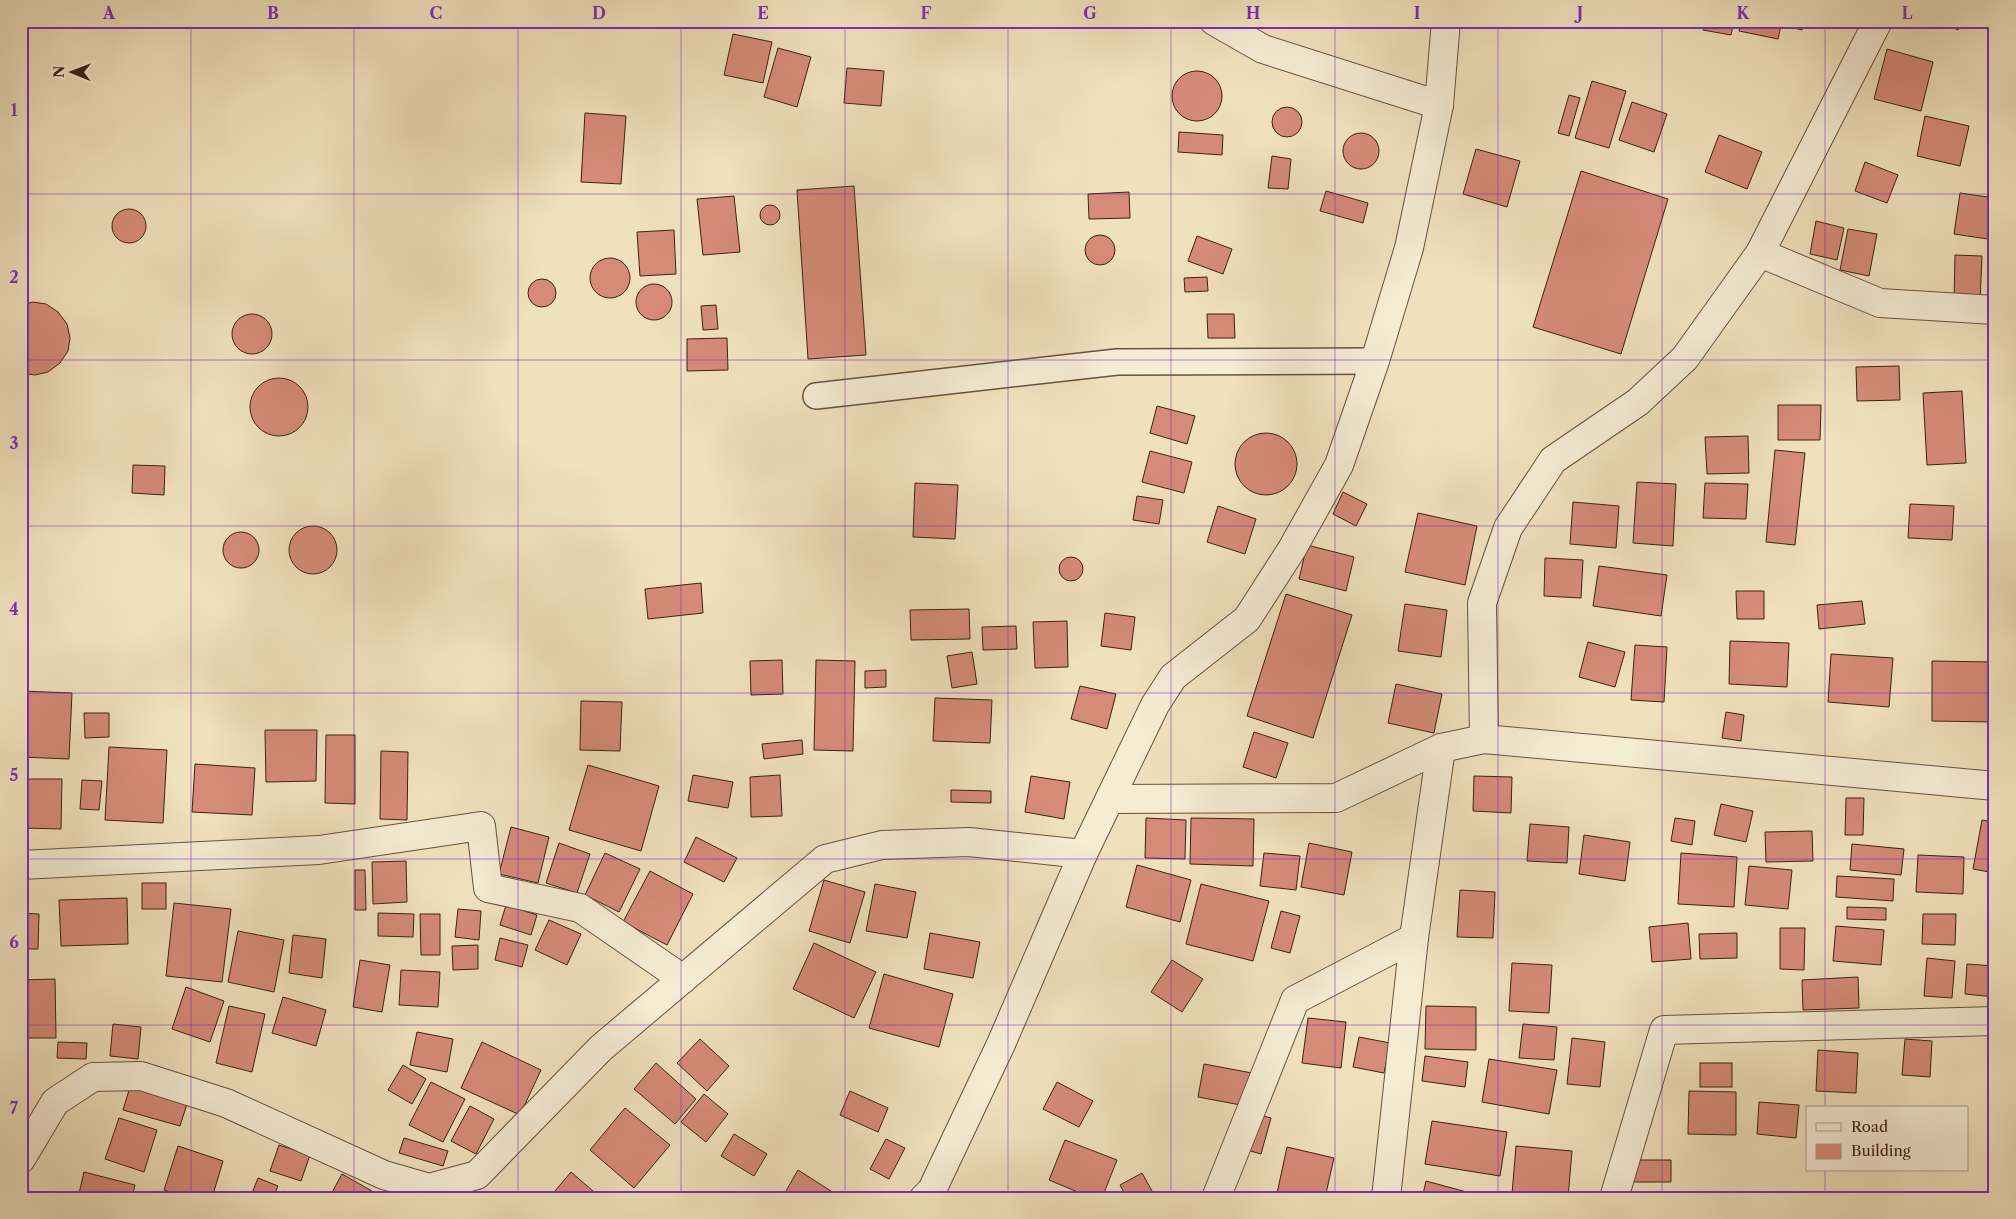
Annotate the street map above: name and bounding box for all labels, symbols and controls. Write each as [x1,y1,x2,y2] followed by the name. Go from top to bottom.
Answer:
[102,3,116,23] text: A
[267,3,279,23] text: B
[430,3,442,23] text: C
[592,3,606,23] text: D
[757,3,769,23] text: E
[921,3,932,23] text: F
[1083,3,1097,23] text: G
[1246,3,1260,23] text: H
[1414,3,1421,23] text: I
[1574,3,1583,23] text: J
[1737,3,1751,23] text: K
[1901,3,1913,23] text: L
[48,48,98,98] north arrow
[50,66,68,78] text: N
[10,100,18,120] text: 1
[9,267,19,287] text: 2
[9,433,19,453] text: 3
[9,599,19,619] text: 4
[10,765,19,785] text: 5
[9,932,19,952] text: 6
[10,1098,19,1118] text: 7
[1806,1106,1968,1172] legend
[1851,1117,1888,1136] text: Road
[1851,1141,1911,1160] text: Building

